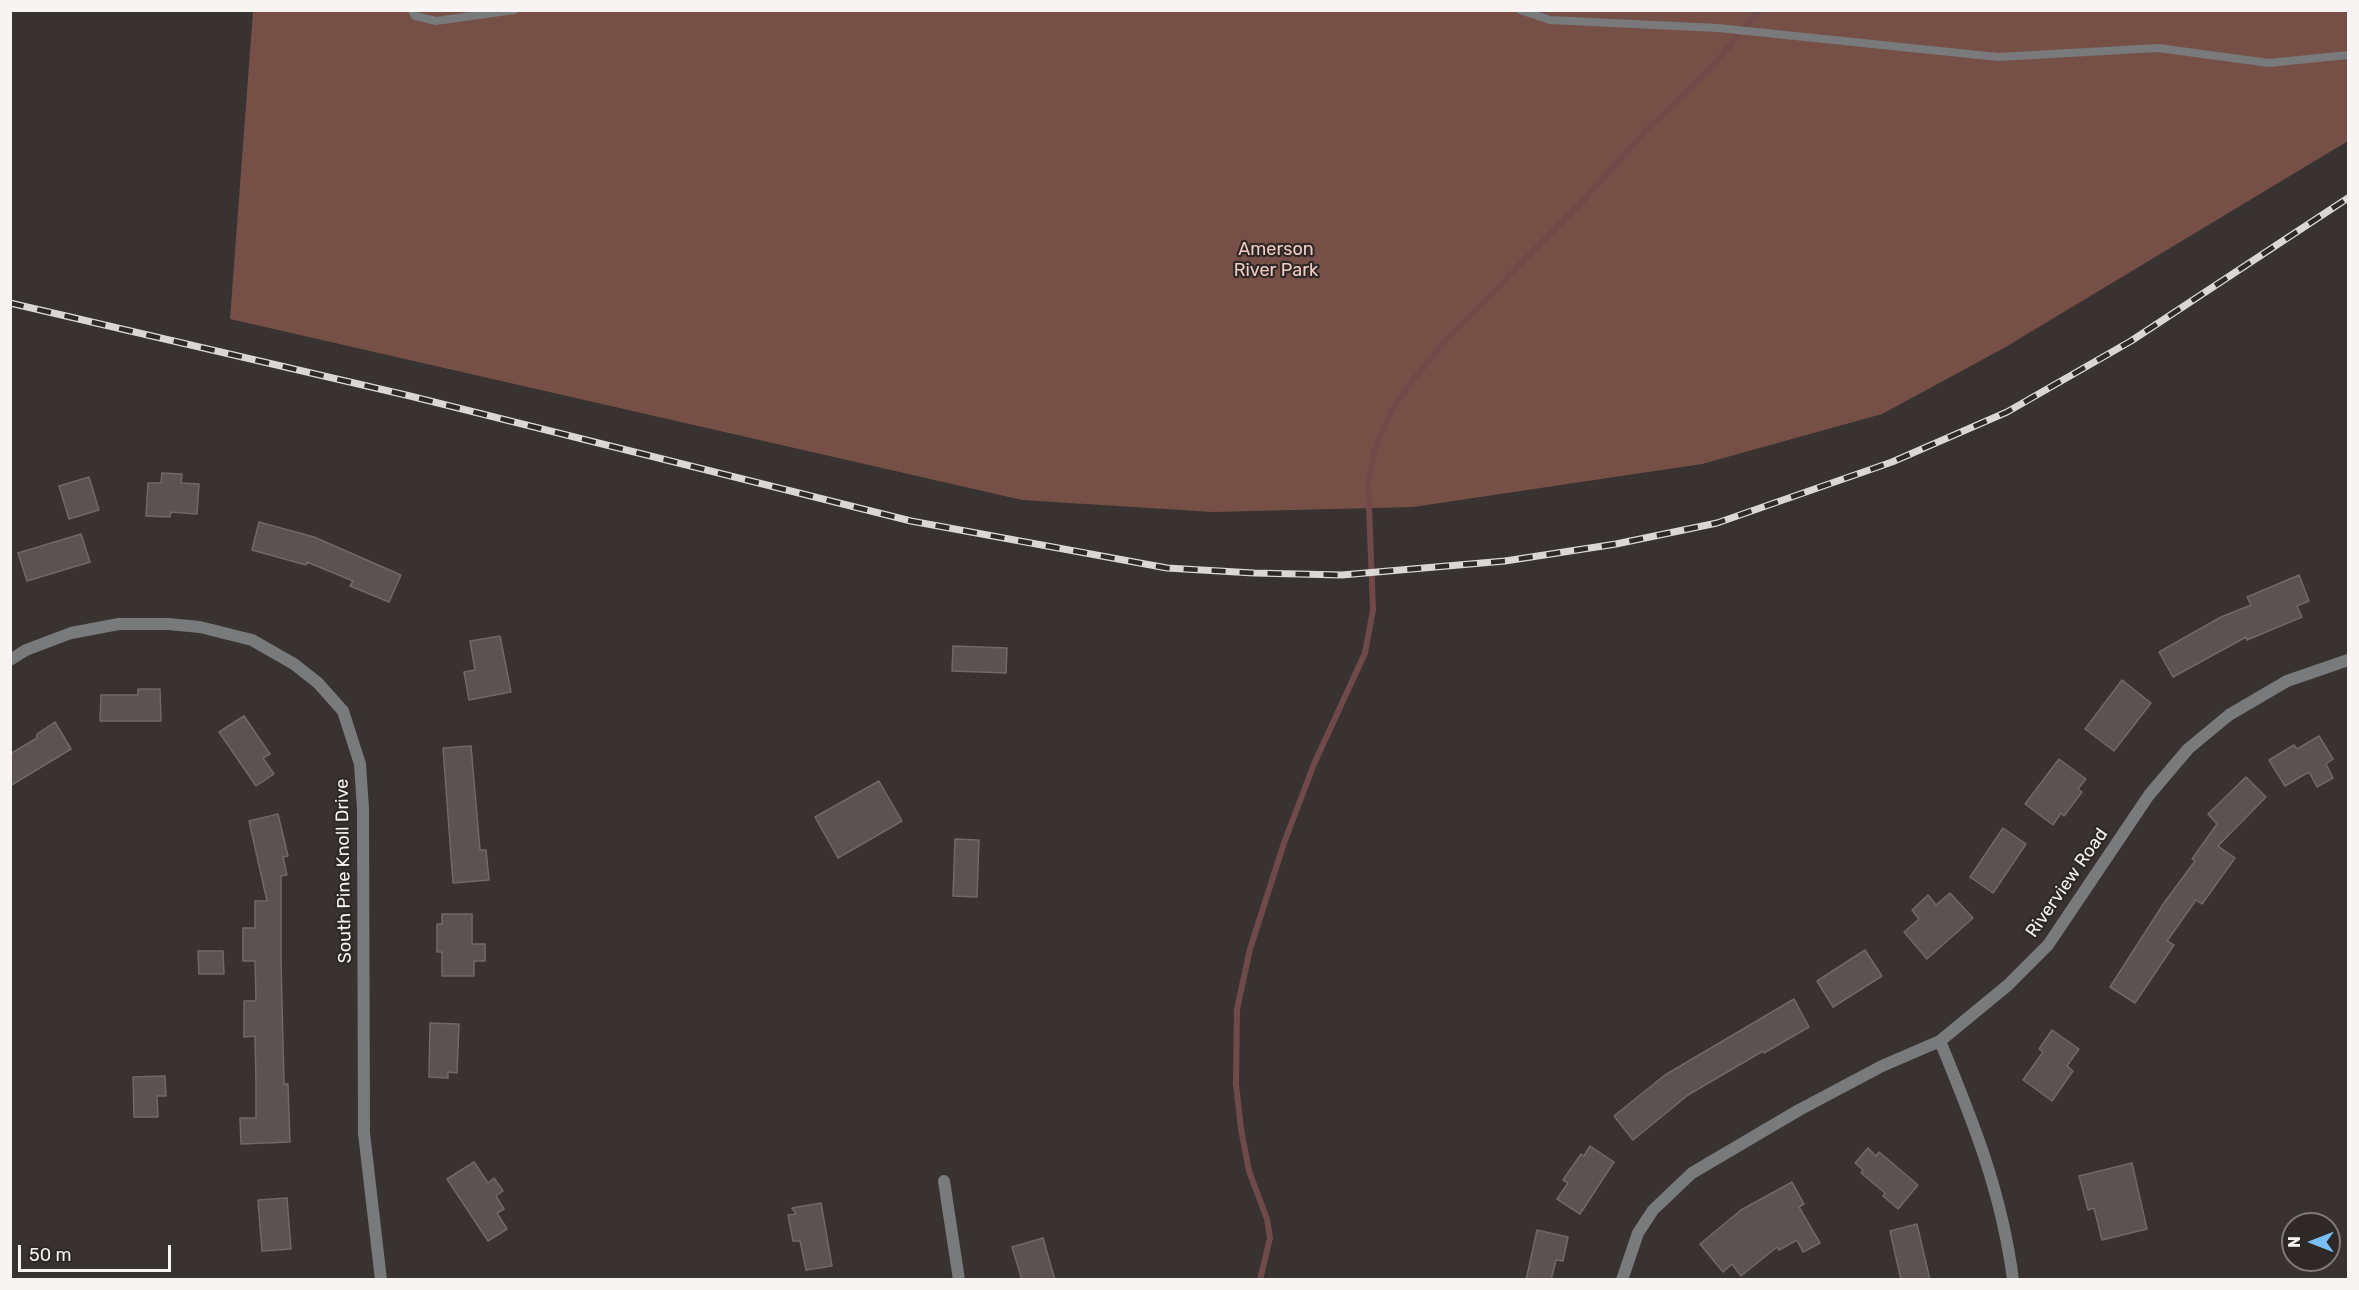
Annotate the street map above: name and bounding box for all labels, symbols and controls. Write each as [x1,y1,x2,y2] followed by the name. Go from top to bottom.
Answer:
[1234,239,1318,282] park label: Amerson River Park
[332,779,356,963] street label: South Pine Knoll Drive
[2021,824,2113,942] street label: Riverview Road
[2281,1212,2341,1272] north arrow
[21,1233,174,1271] scale bar
[2285,1236,2304,1248] text: N
[29,1244,72,1266] text: 50 m

